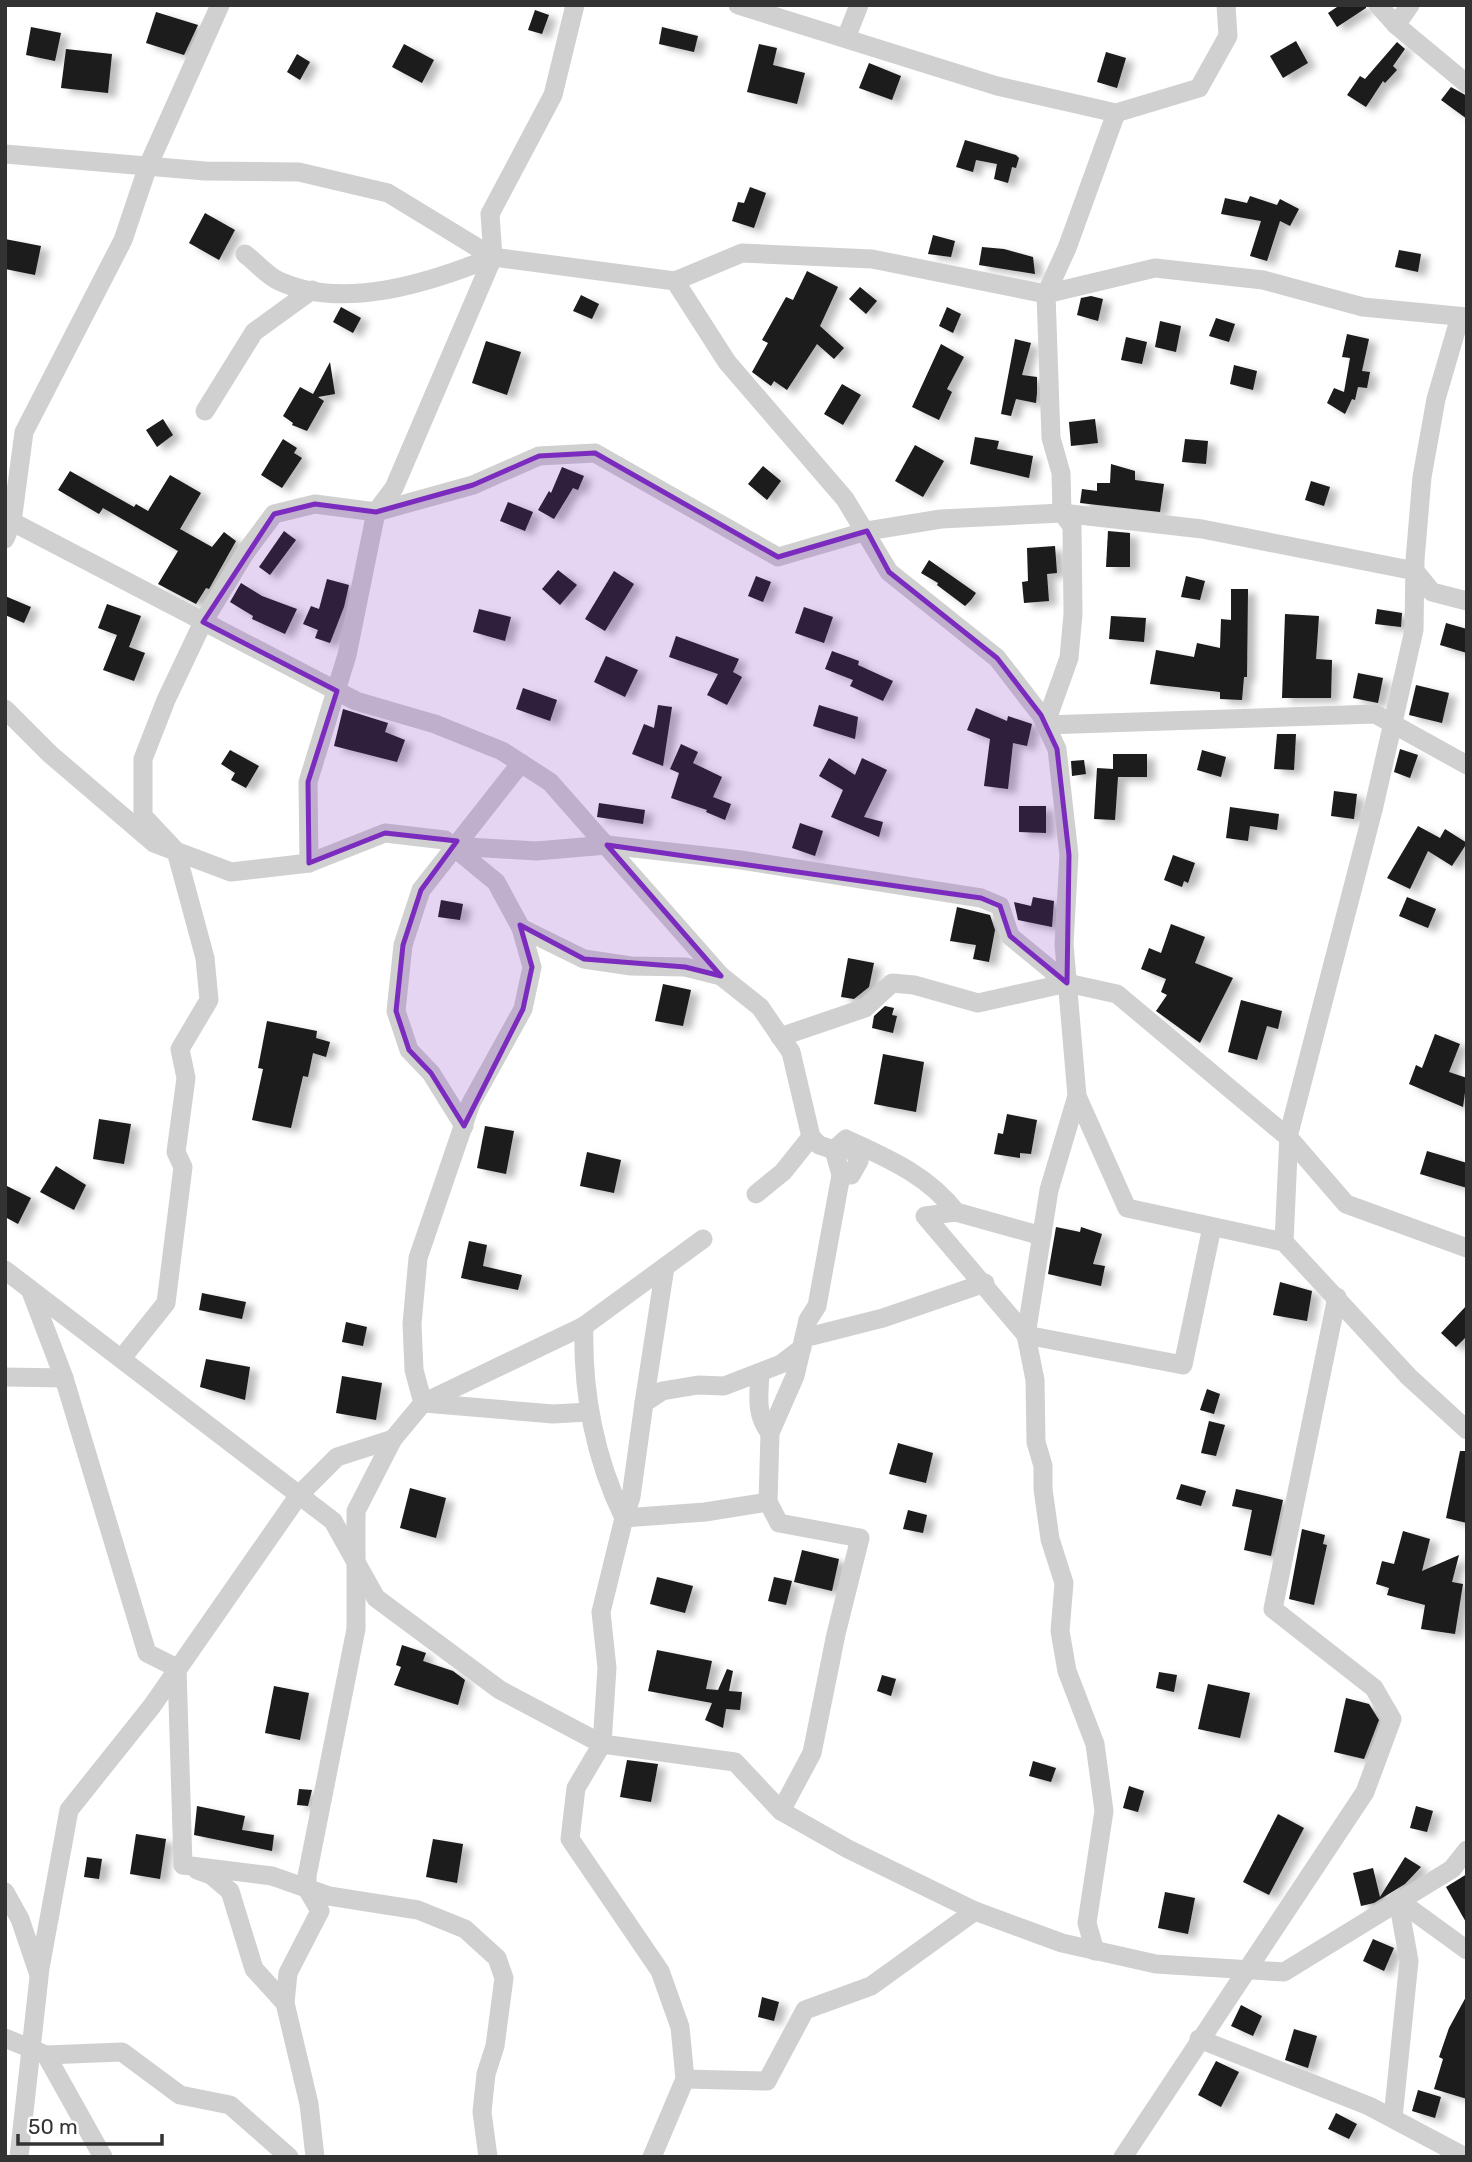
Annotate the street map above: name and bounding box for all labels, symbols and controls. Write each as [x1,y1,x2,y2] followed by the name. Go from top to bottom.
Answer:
[18,2102,161,2146] scale bar
[28,2114,78,2139] text: 50 m

